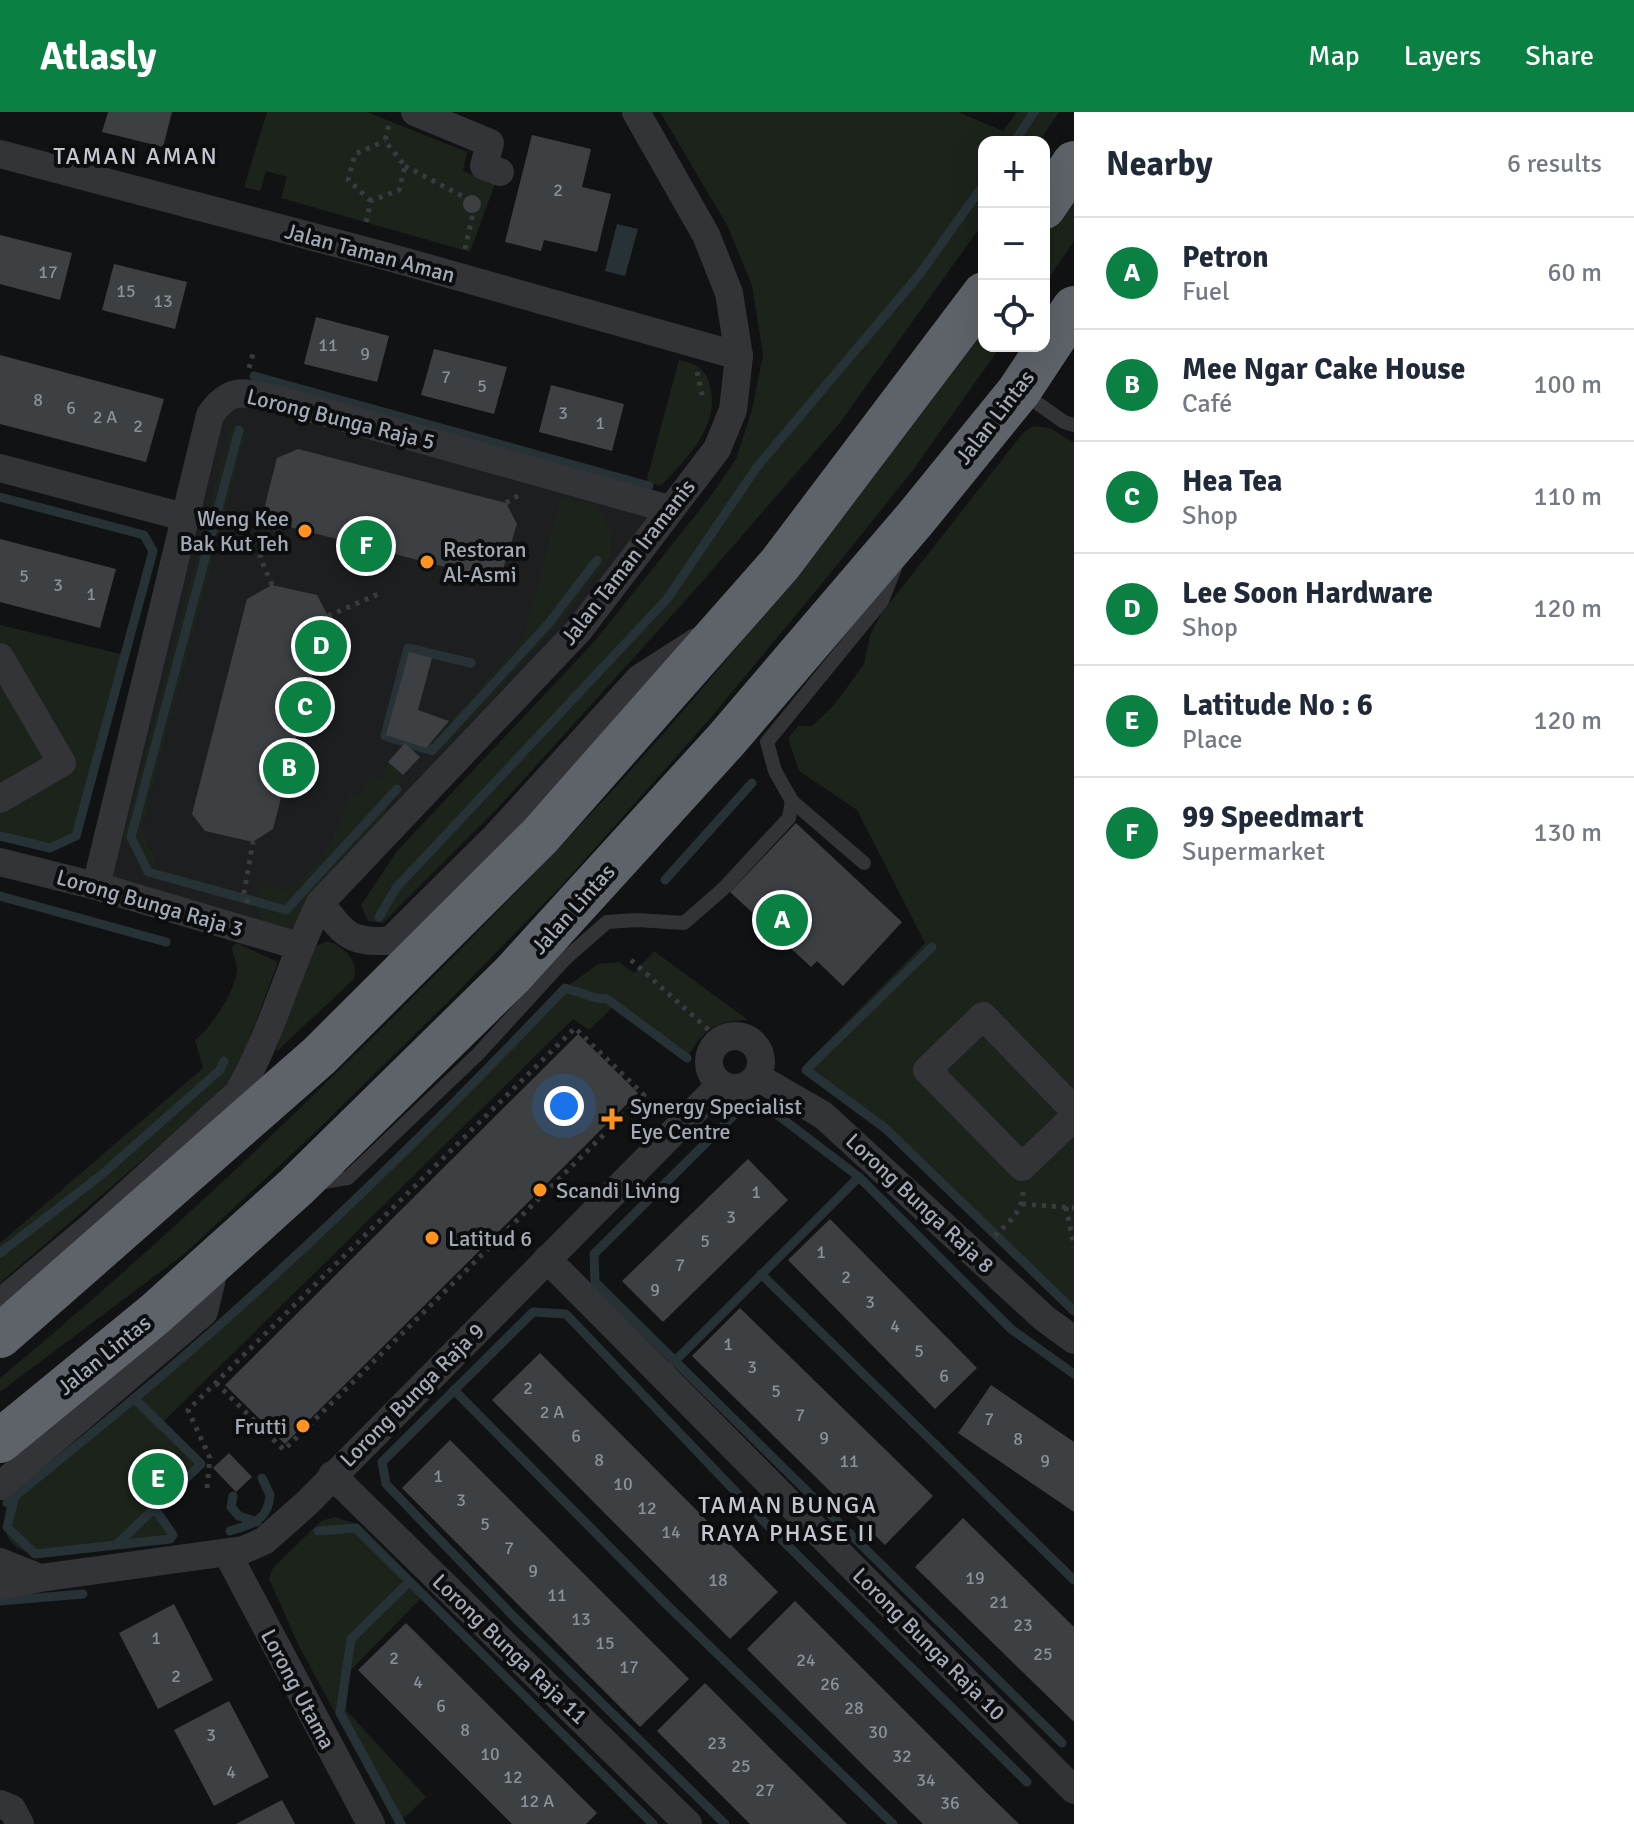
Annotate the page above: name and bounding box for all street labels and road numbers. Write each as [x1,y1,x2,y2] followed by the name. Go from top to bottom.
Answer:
[282,217,458,289] street label: Jalan Taman Aman
[950,364,1040,470] street label: Jalan Lintas
[244,383,438,455] street label: Lorong Bunga Raja 5
[555,474,701,650] street label: Jalan Taman Iramanis
[525,858,621,960] street label: Jalan Lintas
[53,863,247,943] street label: Lorong Bunga Raja 3
[840,1127,1000,1279] street label: Lorong Bunga Raja 8
[52,1309,156,1401] street label: Jalan Lintas
[334,1317,490,1473] street label: Lorong Bunga Raja 9
[847,1562,1011,1726] street label: Lorong Bunga Raja 10
[427,1568,593,1730] street label: Lorong Bunga Raja 11
[255,1624,341,1754] street label: Lorong Utama

